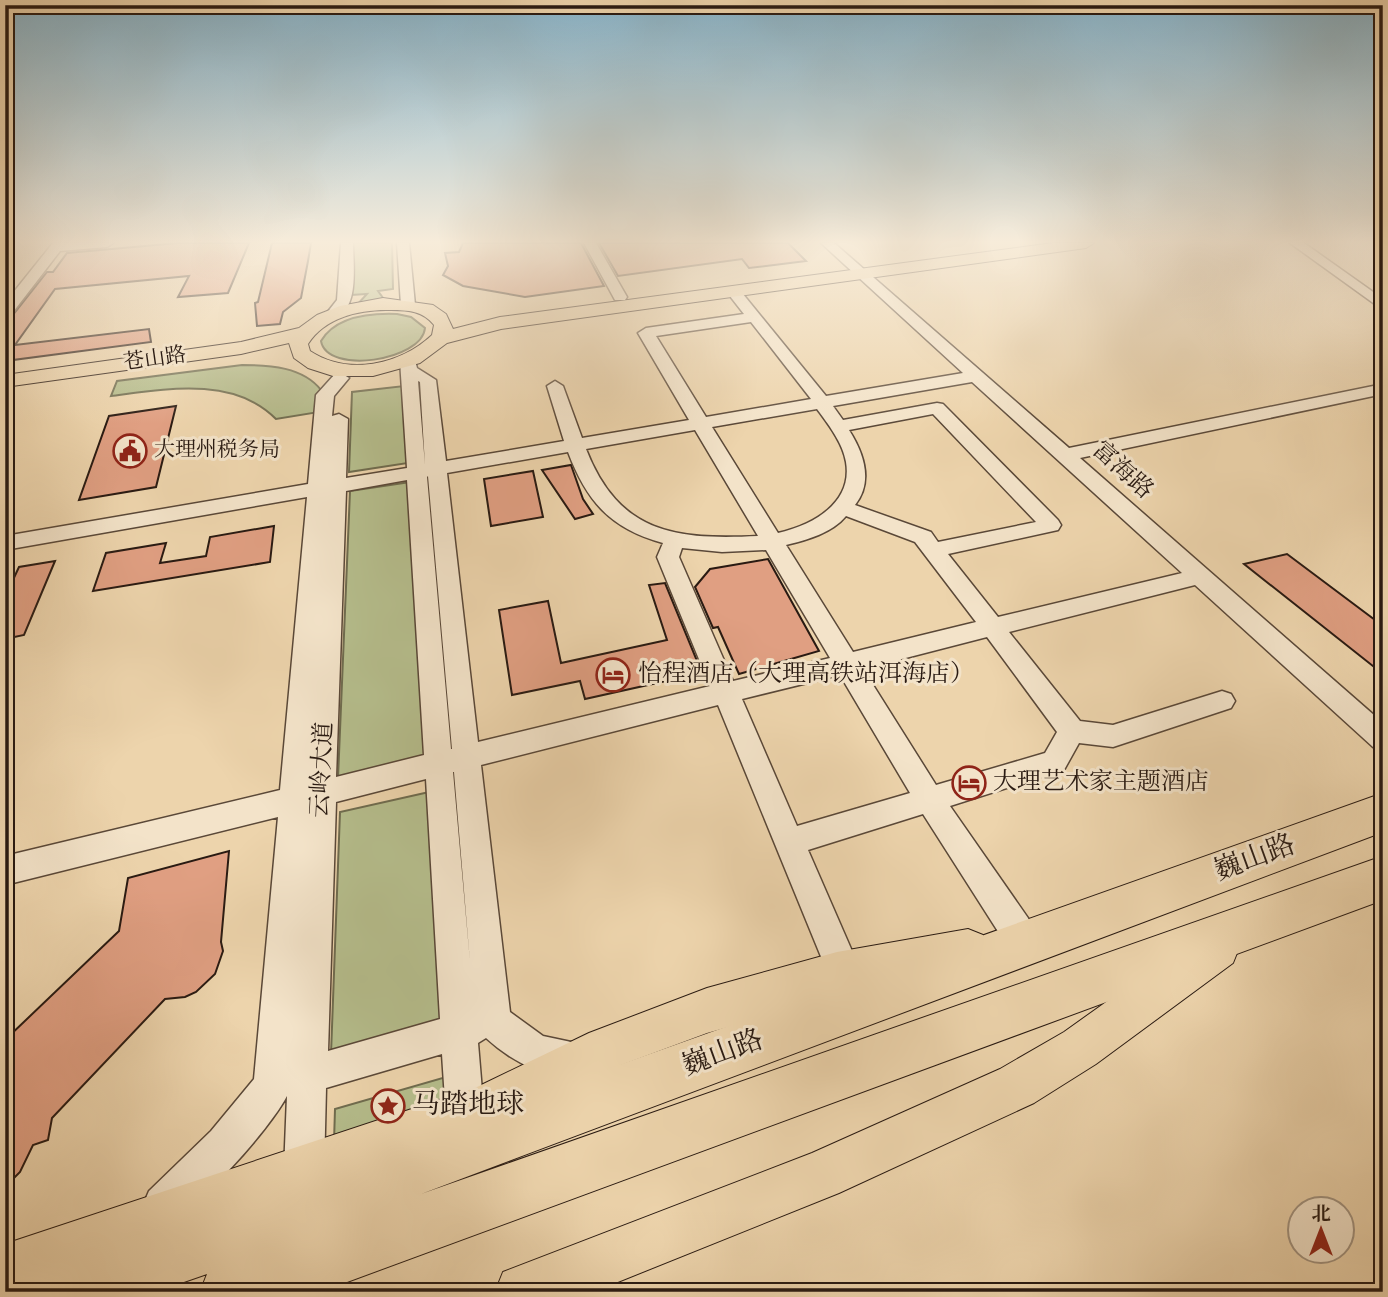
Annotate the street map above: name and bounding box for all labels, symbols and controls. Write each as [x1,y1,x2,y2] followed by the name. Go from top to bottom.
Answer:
[122,341,188,379] street label: 苍山路
[111,432,149,470] public building icon: 大理州税务局
[1084,434,1160,508] street label: 富海路
[154,436,280,466] place label: 大理州税务局
[594,656,632,694] hotel icon: 怡程酒店（大理高铁站洱海店）
[638,658,974,692] place label: 怡程酒店（大理高铁站洱海店）
[304,721,342,819] street label: 云岭大道
[950,764,988,802] hotel icon: 大理艺术家主题酒店
[993,766,1209,800] place label: 大理艺术家主题酒店
[1209,826,1301,892] street label: 巍山路
[677,1021,769,1087] street label: 巍山路
[412,1086,524,1126] place label: 马踏地球
[369,1087,407,1125] place icon: 马踏地球
[1286,1196,1356,1266] north arrow
[1311,1202,1331,1229] text: 北

